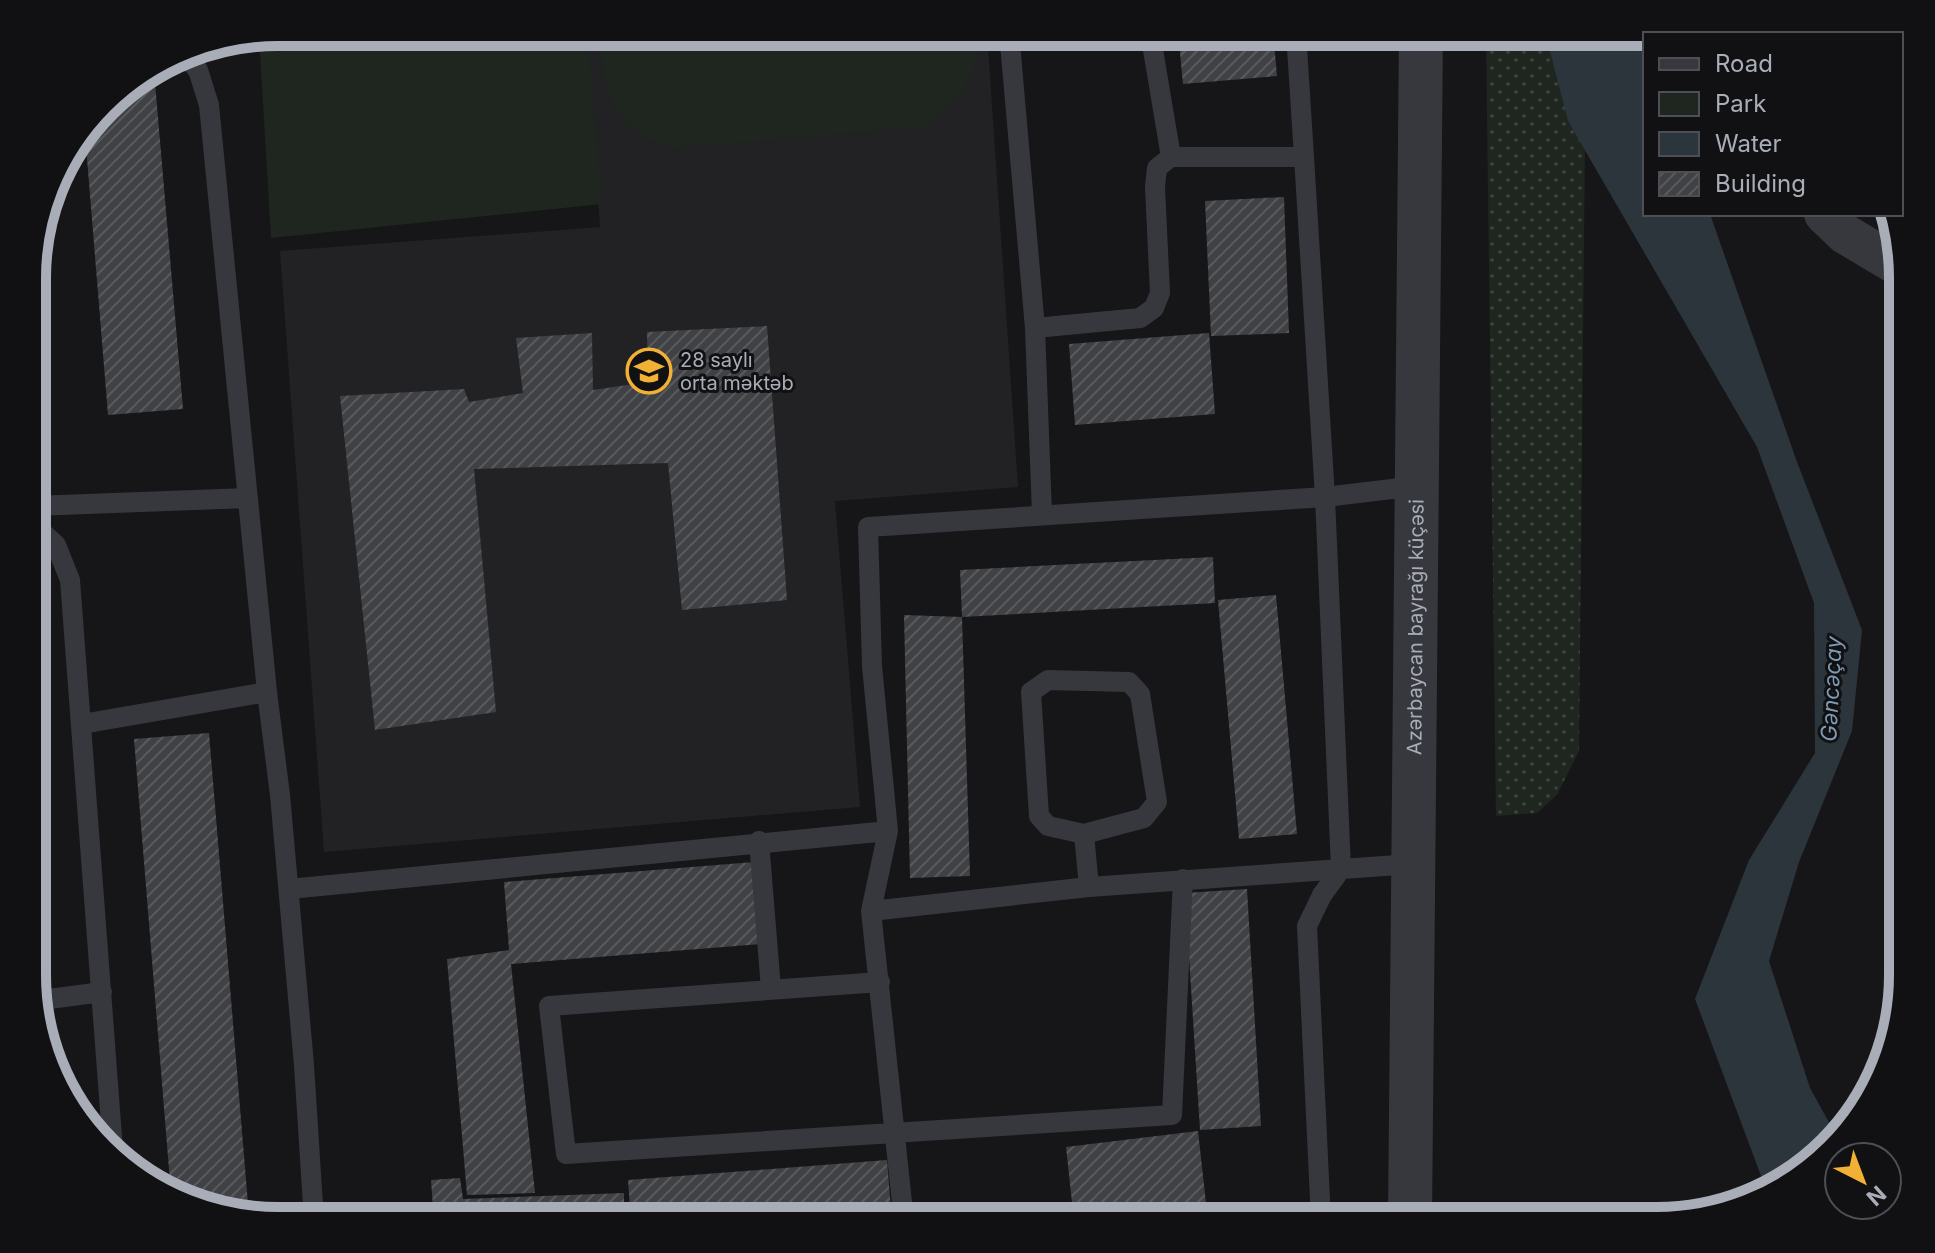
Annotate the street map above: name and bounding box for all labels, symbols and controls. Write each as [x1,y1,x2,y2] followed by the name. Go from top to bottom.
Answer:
[1643,32,1903,216] legend
[1715,49,1773,78] text: Road
[1715,89,1766,118] text: Park
[1715,129,1782,158] text: Water
[1715,169,1806,198] text: Building
[625,347,673,395] school or university icon: 28 saylı orta məktəb
[680,348,794,395] place label: 28 saylı orta məktəb
[1402,499,1429,755] street label: Azərbaycan bayrağı küçəsi
[1815,635,1847,742] water label: Gəncəçay
[1823,1141,1903,1221] north arrow
[1861,1181,1891,1211] text: N

